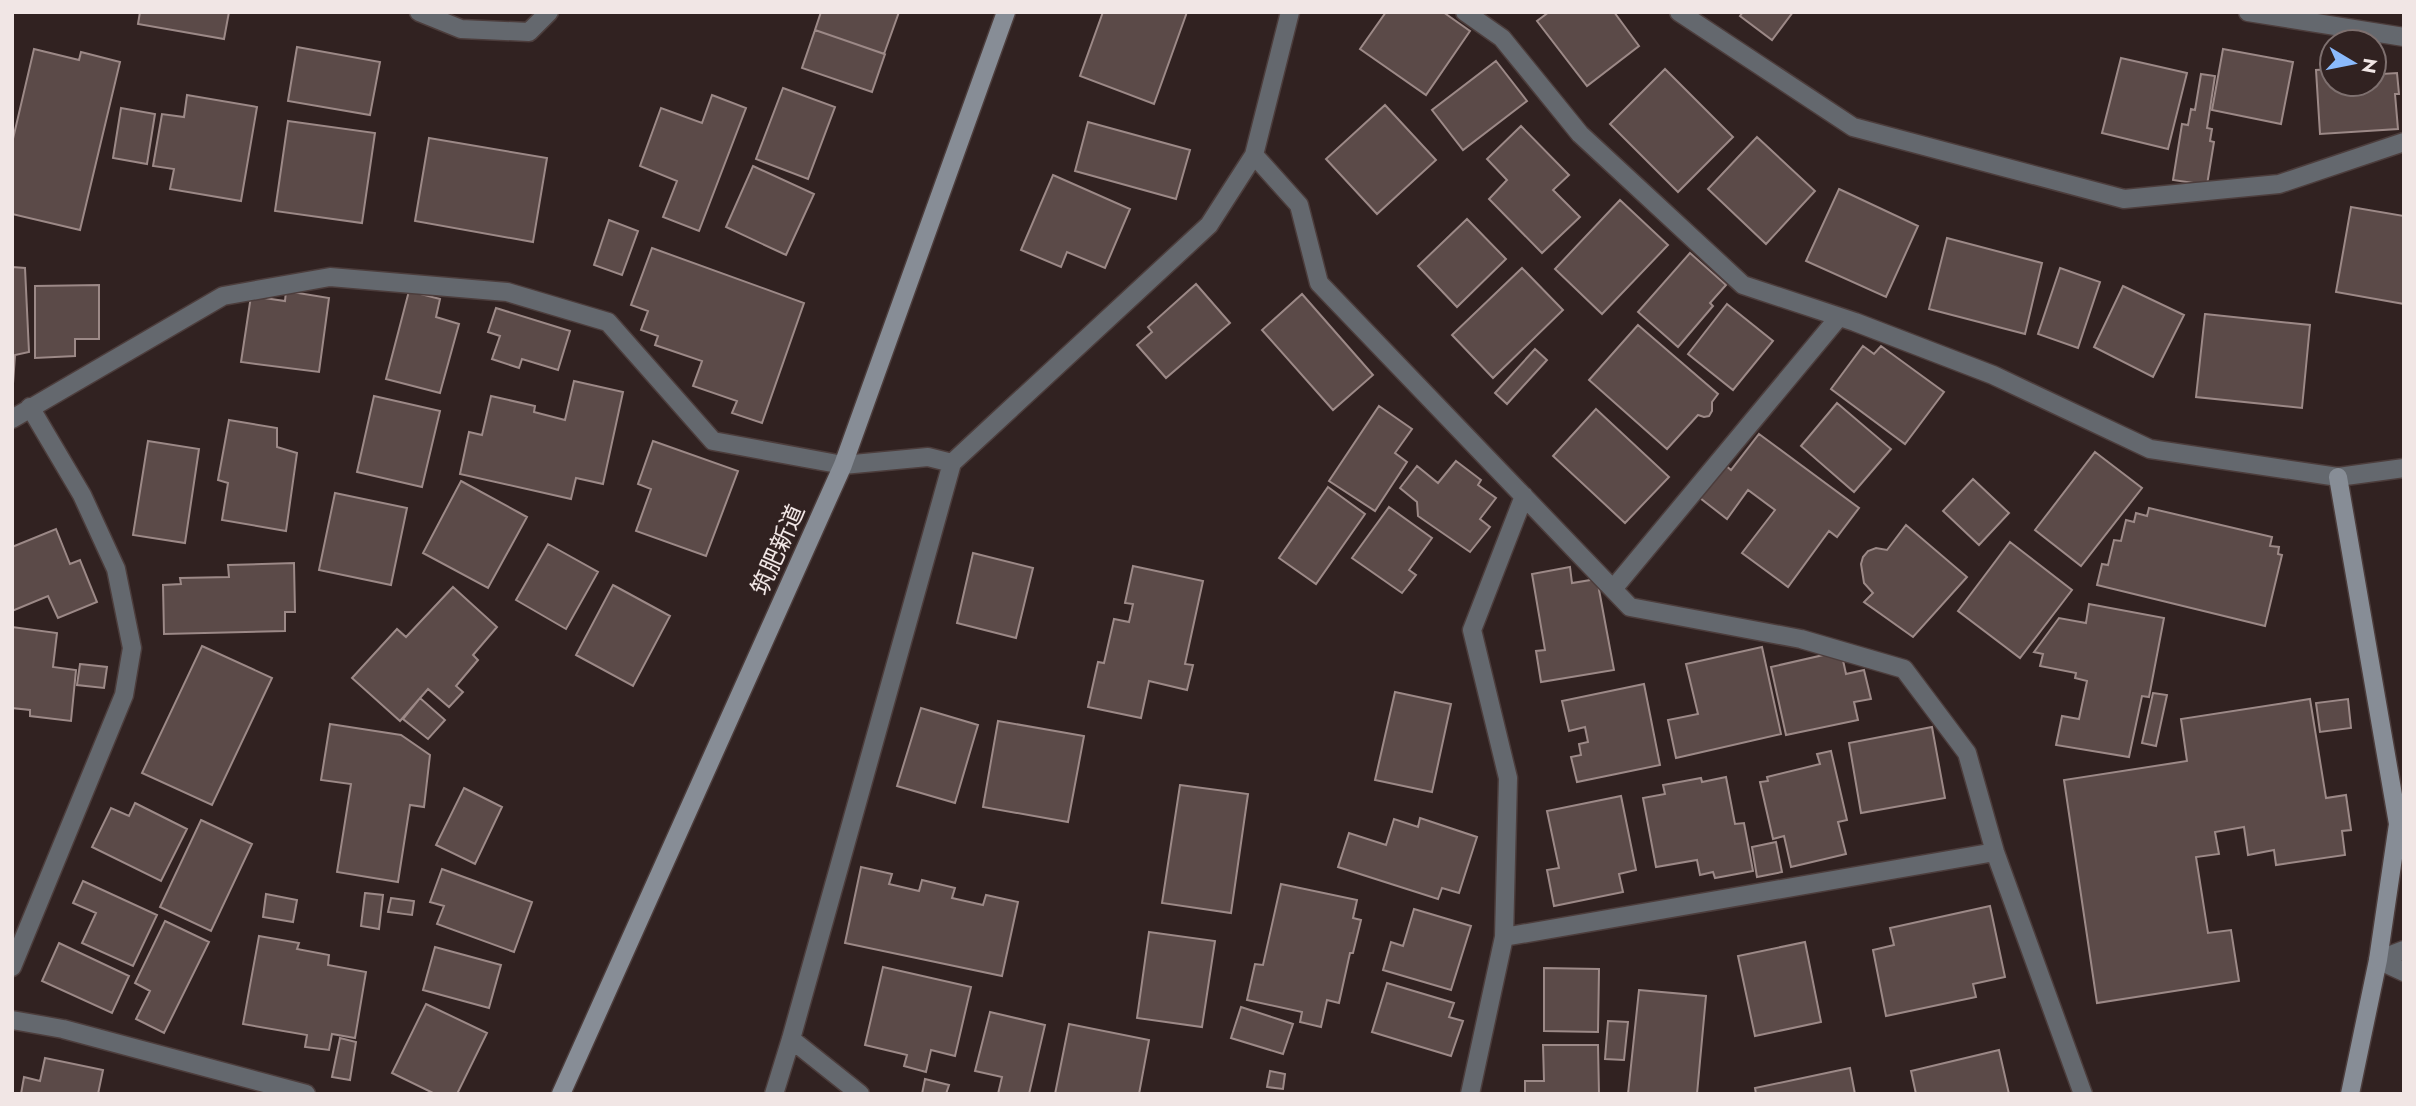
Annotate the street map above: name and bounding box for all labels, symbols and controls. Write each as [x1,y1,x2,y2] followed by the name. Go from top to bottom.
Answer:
[2318,28,2388,98] north arrow
[2355,56,2384,76] text: N
[742,499,813,601] street label: 筑肥新道

